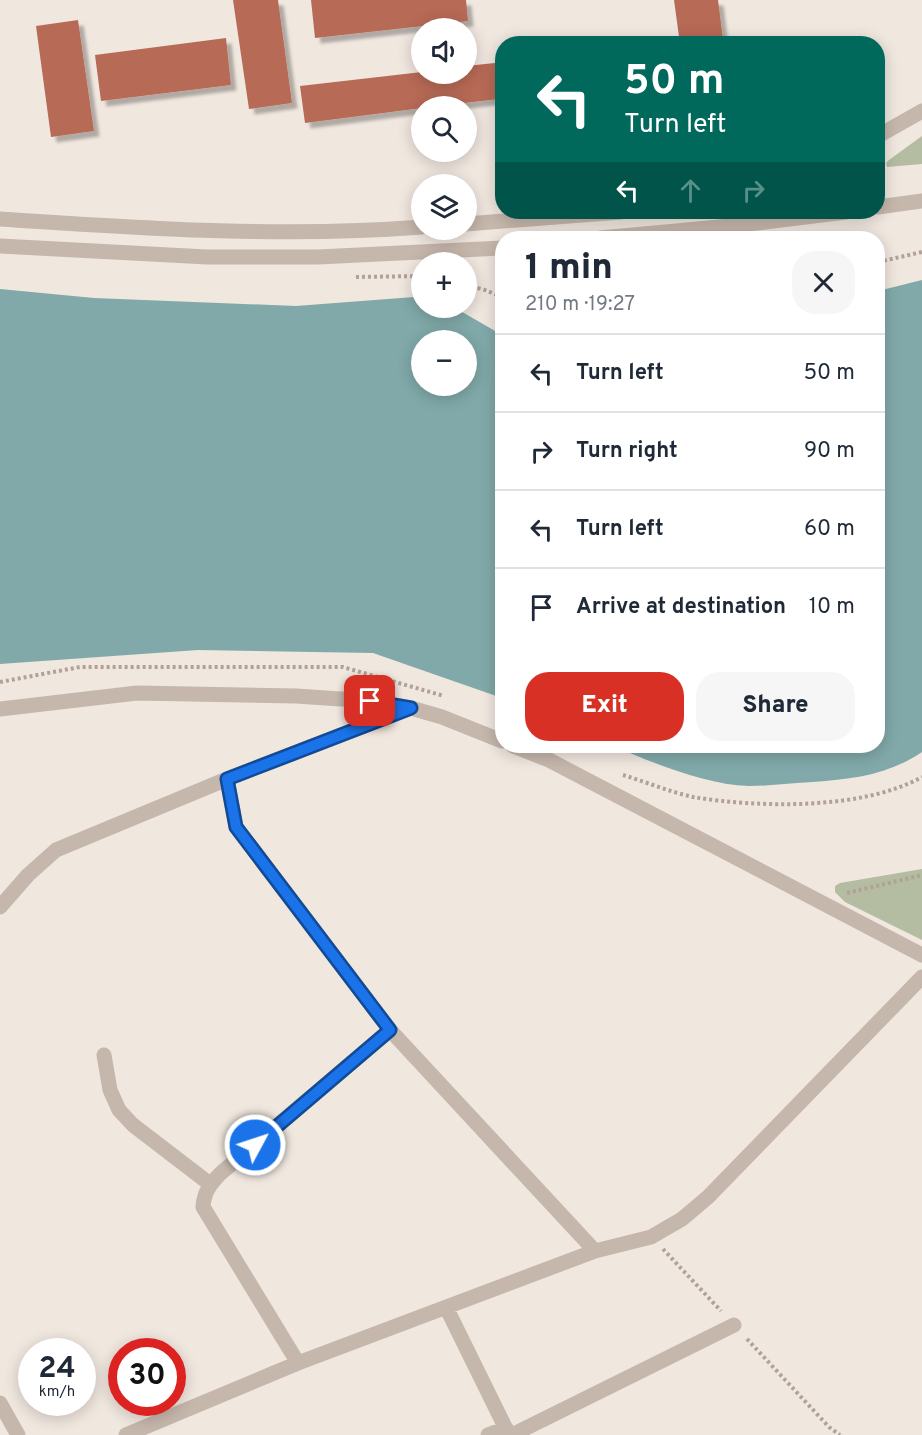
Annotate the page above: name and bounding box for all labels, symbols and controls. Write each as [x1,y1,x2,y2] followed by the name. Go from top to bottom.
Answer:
[411,18,477,396] map controls
[411,18,477,84] button: sound
[624,56,725,109] text: 50 m
[525,60,603,138] icon: left
[411,96,477,162] button: search
[624,108,726,142] text: Turn left
[411,174,477,240] button: layers
[611,174,644,207] icon: left
[674,174,707,207] icon: ahead
[737,174,770,207] icon: right
[525,246,613,292] text: 1 min
[792,251,855,314] button: close
[411,252,477,318] button: +
[525,292,635,318] text: 210 m · 19:27
[411,330,477,396] button: −
[525,357,558,390] icon: left
[576,360,664,387] text: Turn left
[803,360,855,387] text: 50 m
[525,435,558,468] icon: right
[576,438,678,465] text: Turn right
[804,438,855,465] text: 90 m
[525,513,558,546] icon: left
[576,516,664,543] text: Turn left
[804,516,855,543] text: 60 m
[525,591,558,624] icon: arrive
[576,594,786,621] text: Arrive at destination
[809,594,855,621] text: 10 m
[525,672,684,741] button: Exit
[696,672,855,741] button: Share
[344,675,395,726] pin
[353,684,386,717] icon: arrive
[223,1113,287,1177] position arrow
[108,1338,186,1416] speed limit sign: 30
[38,1351,76,1388] text: 24
[39,1383,75,1402] text: km/h

